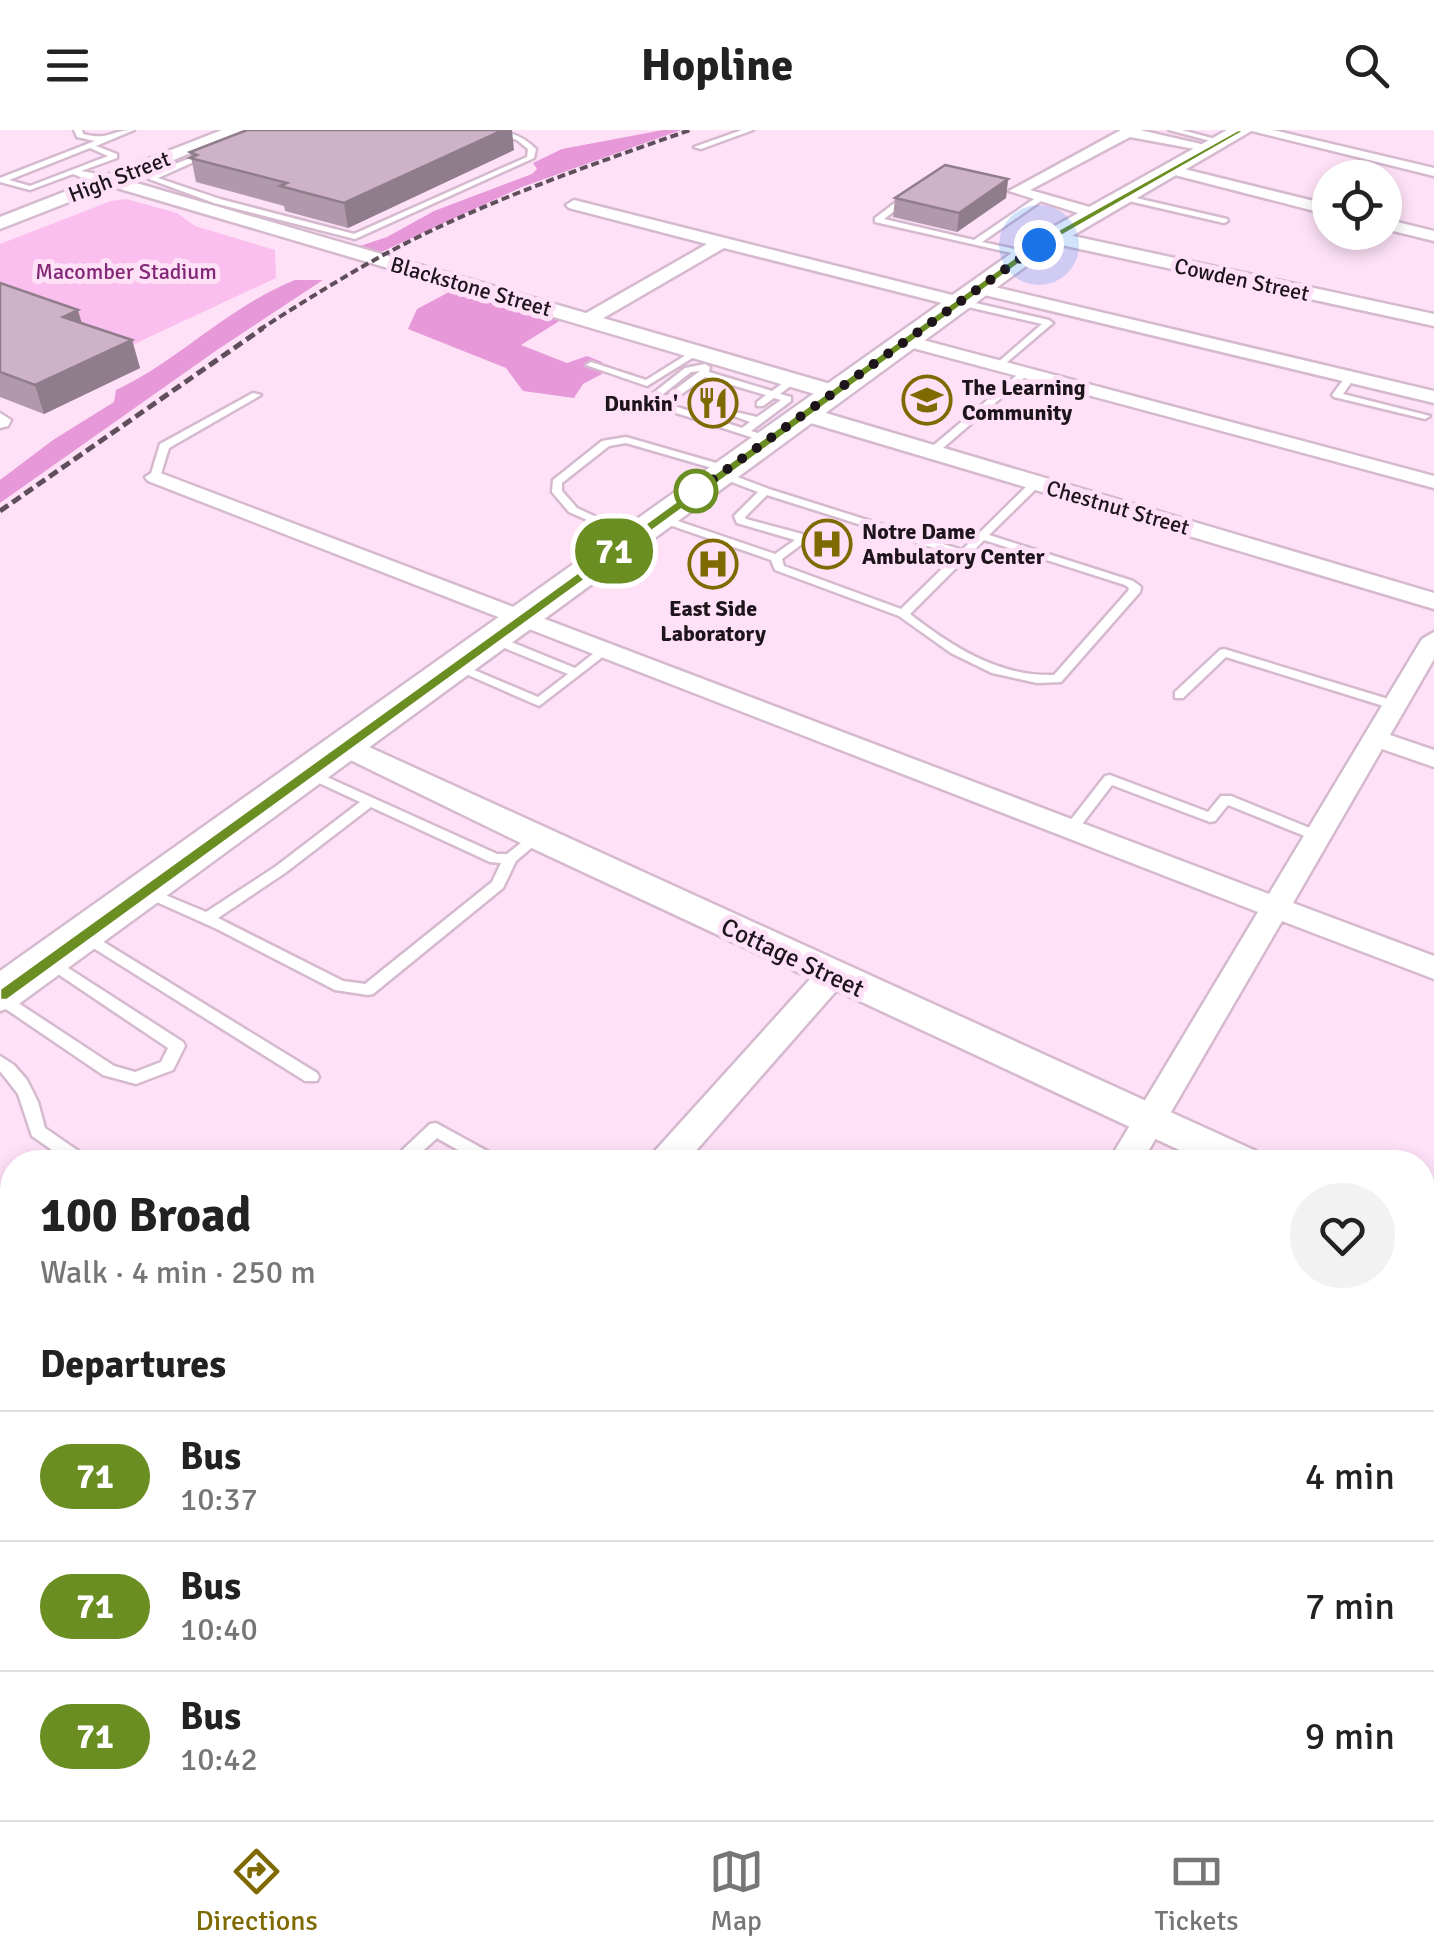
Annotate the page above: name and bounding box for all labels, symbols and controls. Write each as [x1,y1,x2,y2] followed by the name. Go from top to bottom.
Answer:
[40,38,95,93] icon: menu
[641,38,793,93] text: Hopline
[1339,38,1394,93] icon: search
[65,145,174,208] street label: High Street
[1312,160,1402,250] map controls
[1312,160,1402,250] button: locate
[1014,220,1064,270] your location
[387,251,555,322] street label: Blackstone Street
[1172,252,1312,307] street label: Cowden Street
[35,258,217,285] park label: Macomber Stadium
[901,374,953,426] school or university icon: The Learning Community
[962,374,1086,426] place label: The Learning Community
[687,377,739,429] restaurant icon: Dunkin'
[604,390,678,417] place label: Dunkin'
[675,470,717,512] unlabelled marker
[1043,474,1193,541] street label: Chestnut Street
[569,518,659,584] line badge: 71
[801,518,853,570] hospital icon: Notre Dame Ambulatory Center
[862,518,1045,570] place label: Notre Dame Ambulatory Center
[595,530,633,573] text: 71
[687,538,739,590] hospital icon: East Side Laboratory
[660,595,766,647] place label: East Side Laboratory
[716,911,869,1004] street label: Cottage Street
[1290,1183,1395,1288] button: heart
[40,1186,251,1245] text: 100 Broad
[40,1253,316,1292] text: Walk · 4 min · 250 m
[40,1341,226,1388] text: Departures
[180,1433,241,1480] text: Bus
[1305,1453,1395,1500] text: 4 min
[76,1455,114,1498] text: 71
[180,1480,258,1519] text: 10:37
[180,1563,241,1610] text: Bus
[1305,1583,1395,1630] text: 7 min
[76,1585,114,1628] text: 71
[180,1610,258,1649] text: 10:40
[180,1693,241,1740] text: Bus
[1305,1713,1395,1760] text: 9 min
[76,1715,114,1758] text: 71
[180,1740,258,1779] text: 10:42
[195,1844,318,1938] tab: Directions
[709,1844,764,1938] tab: Map
[1154,1844,1239,1938] tab: Tickets

